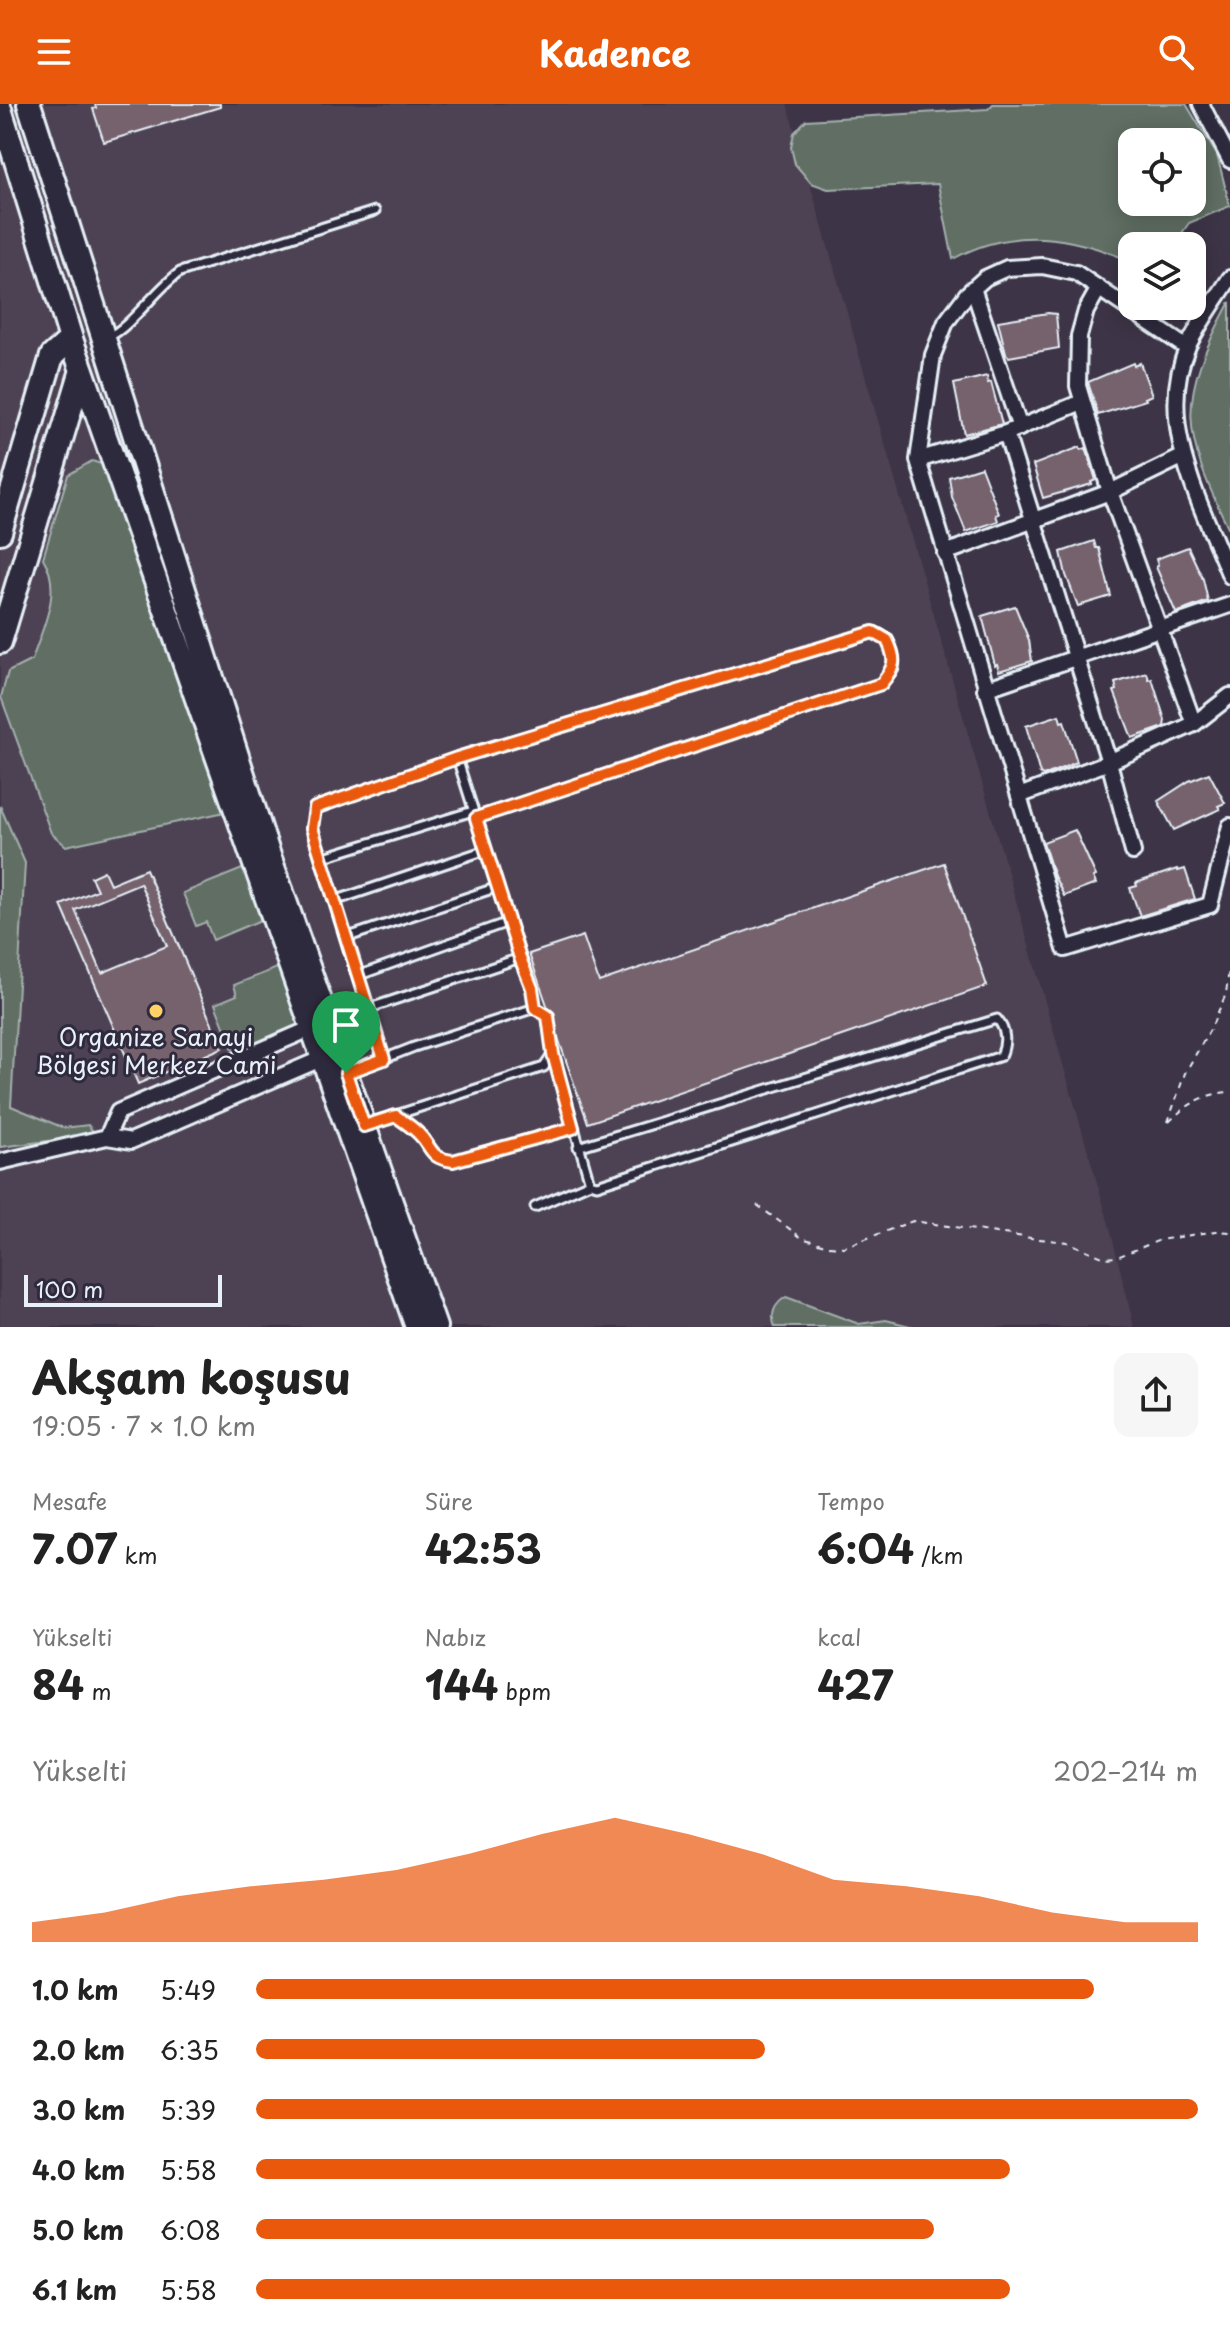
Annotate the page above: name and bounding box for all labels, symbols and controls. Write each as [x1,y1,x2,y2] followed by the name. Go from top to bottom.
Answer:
[539,25,691,79] text: Kadence
[32,30,76,74] icon: menu
[1154,30,1198,74] icon: search
[1118,128,1206,320] map controls
[1118,128,1206,216] button: locate
[1118,232,1206,320] button: layers
[312,991,380,1073] pin
[147,1002,165,1020] marker: Organize Sanayi Bölgesi Merkez Cami
[324,1003,368,1047] icon: arrive
[36,1018,276,1082] place label: Organize Sanayi Bölgesi Merkez Cami
[24,1271,222,1307] scale bar
[36,1272,103,1305] text: 100 m
[32,1343,351,1409] text: Akşam koşusu
[1114,1353,1198,1437] button: share
[32,1406,256,1445] text: 19:05 · 7 × 1.0 km
[32,1484,107,1517] text: Mesafe
[425,1484,473,1517] text: Süre
[817,1484,885,1517] text: Tempo
[32,1517,117,1578] text: 7.07
[425,1517,542,1578] text: 42:53
[817,1517,914,1578] text: 6:04
[117,1538,158,1571] text: km
[914,1538,963,1571] text: /km
[32,1620,112,1653] text: Yükselti
[425,1620,486,1653] text: Nabız
[817,1620,861,1653] text: kcal
[32,1653,84,1714] text: 84
[425,1653,498,1714] text: 144
[817,1653,893,1714] text: 427
[84,1674,111,1707] text: m
[498,1674,551,1707] text: bpm
[32,1751,127,1790] text: Yükselti
[1053,1751,1198,1790] text: 202–214 m
[32,1970,119,2009] text: 1.0 km
[160,1970,216,2009] text: 5:49
[32,2030,125,2069] text: 2.0 km
[160,2030,219,2069] text: 6:35
[32,2090,125,2129] text: 3.0 km
[160,2090,216,2129] text: 5:39
[32,2150,125,2189] text: 4.0 km
[160,2150,217,2189] text: 5:58
[32,2210,124,2249] text: 5.0 km
[160,2210,221,2249] text: 6:08
[32,2270,117,2309] text: 6.1 km
[160,2270,217,2309] text: 5:58

